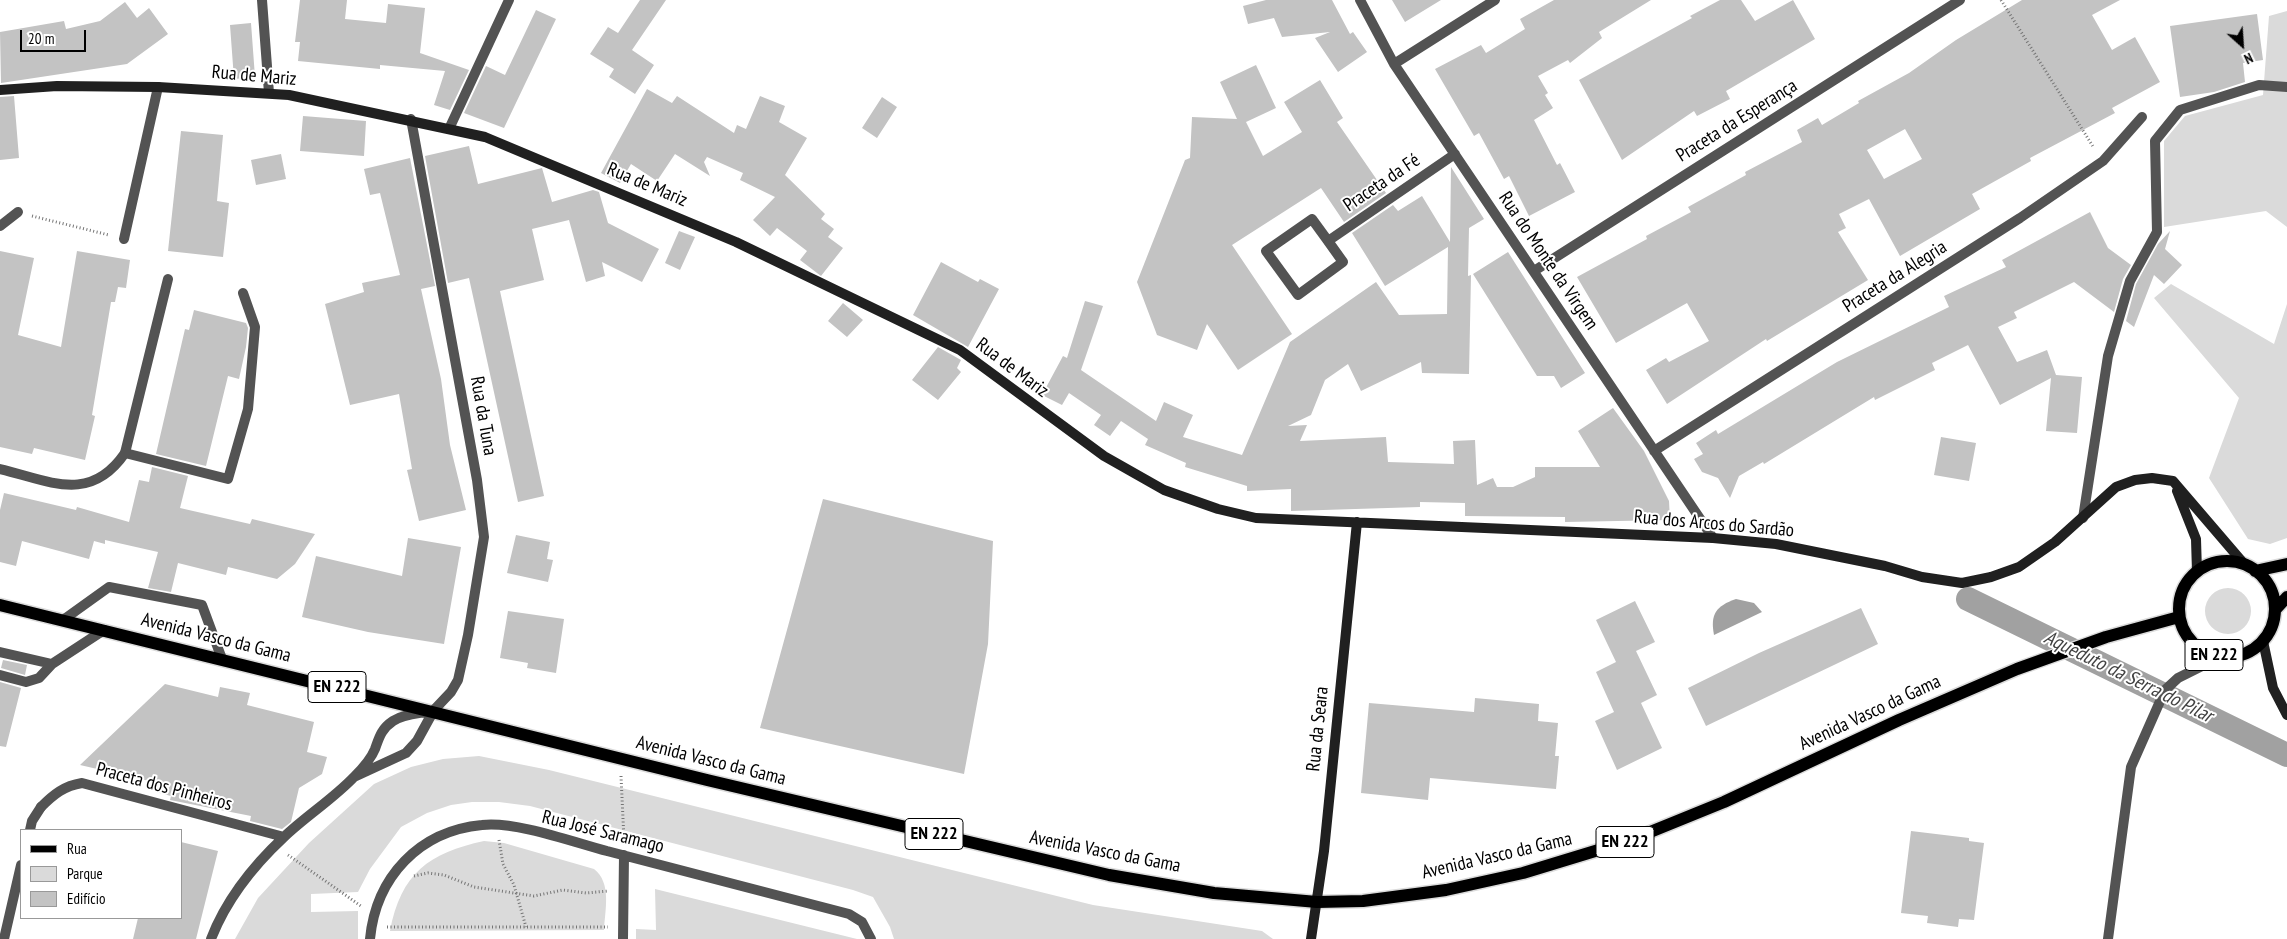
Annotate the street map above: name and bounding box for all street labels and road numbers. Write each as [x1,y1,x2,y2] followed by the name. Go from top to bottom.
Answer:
[211,61,297,91] street label: Rua de Mariz
[1672,75,1802,167] street label: Praceta da Esperança
[1339,149,1425,217] street label: Praceta da Fé
[603,158,691,212] street label: Rua de Mariz
[1493,188,1603,334] street label: Rua do Monte da Virgem
[1839,236,1951,318] street label: Praceta da Alegria
[971,333,1053,403] street label: Rua de Mariz
[465,375,501,457] street label: Rua da Tuna
[1633,506,1795,542] street label: Rua dos Arcos do Sardão
[139,608,293,668] street label: Avenida Vasco da Gama
[2185,640,2243,670] road number: EN 222
[1796,670,1944,756] street label: Avenida Vasco da Gama
[308,672,366,702] road number: EN 222
[1302,685,1334,773] street label: Rua da Seara
[634,731,788,791] street label: Avenida Vasco da Gama
[93,758,235,816] street label: Praceta dos Pinheiros
[540,806,666,858] street label: Rua José Saramago
[905,819,963,850] road number: EN 222
[1028,826,1182,878] street label: Avenida Vasco da Gama
[1596,826,1654,858] road number: EN 222
[1420,828,1574,884] street label: Avenida Vasco da Gama

